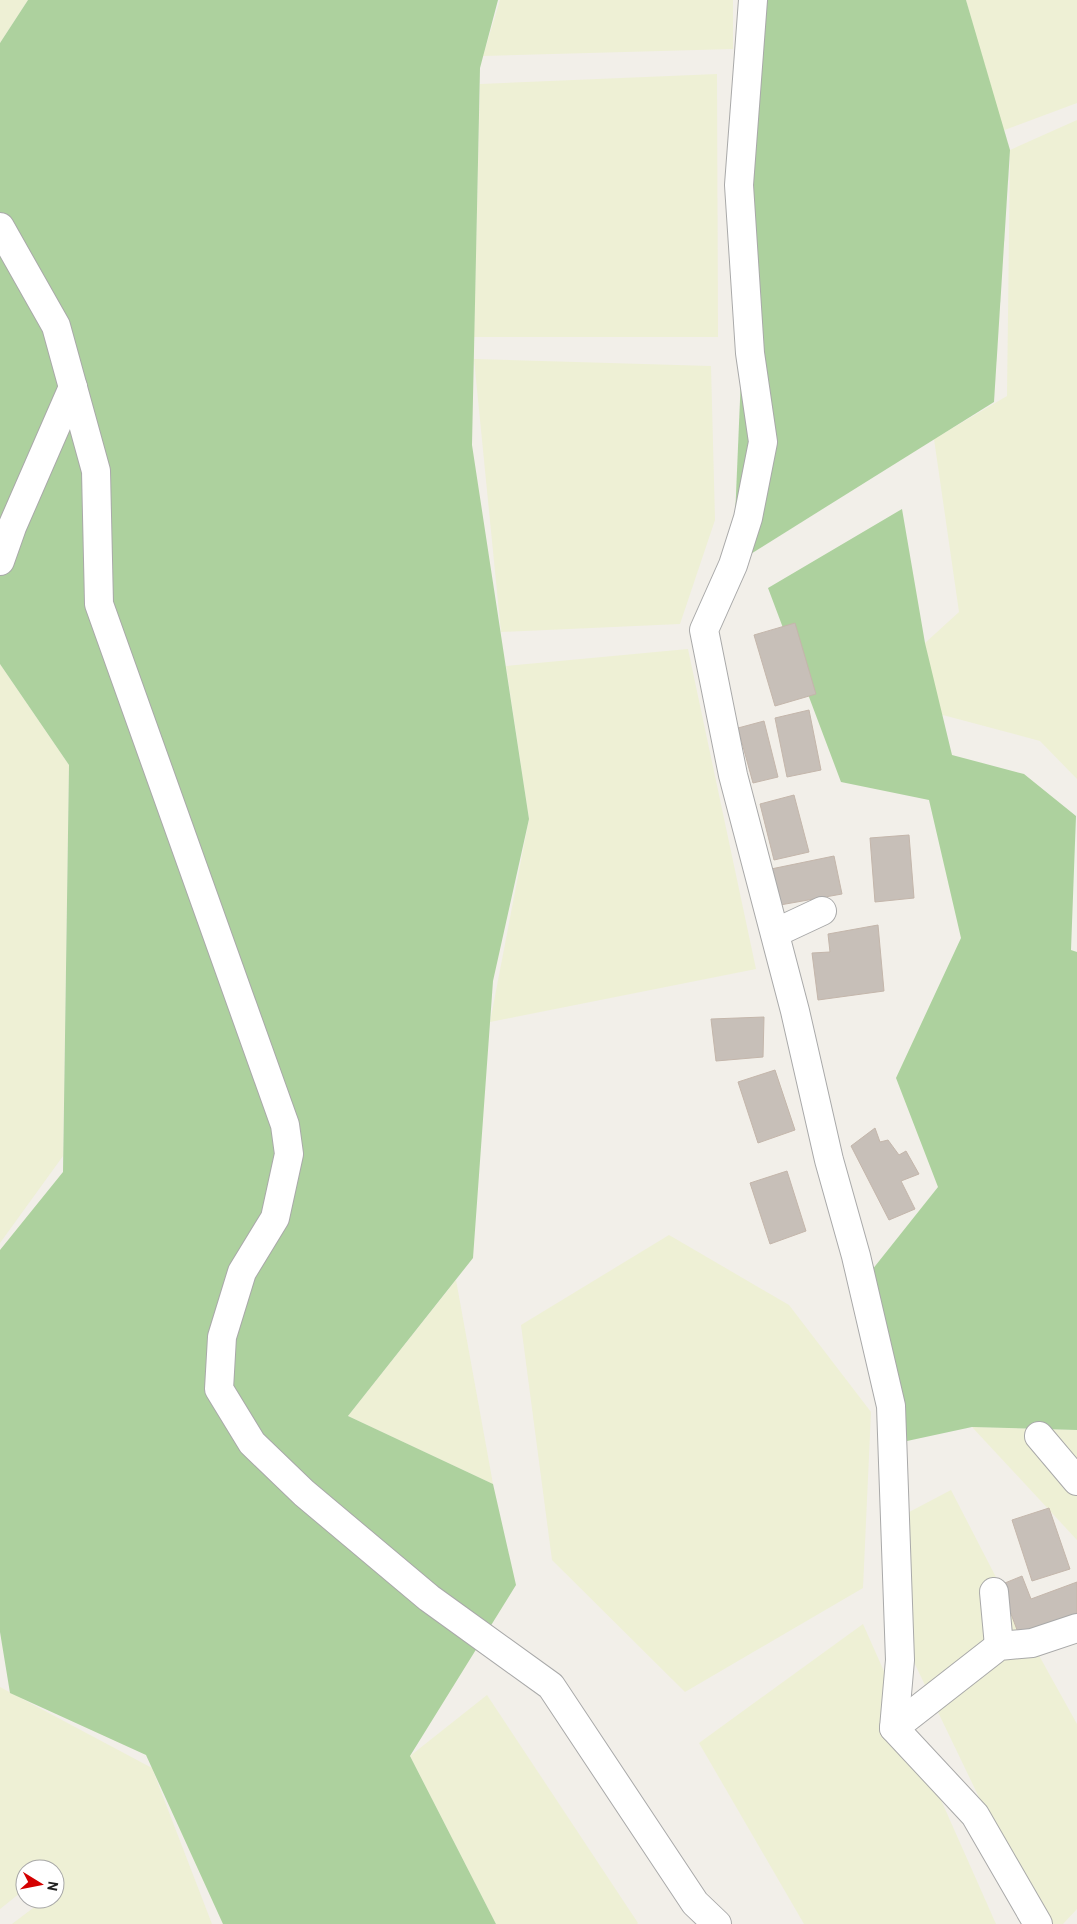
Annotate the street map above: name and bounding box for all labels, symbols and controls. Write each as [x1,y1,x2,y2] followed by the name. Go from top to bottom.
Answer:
[15,1859,65,1909] north arrow
[44,1880,62,1892] text: N

